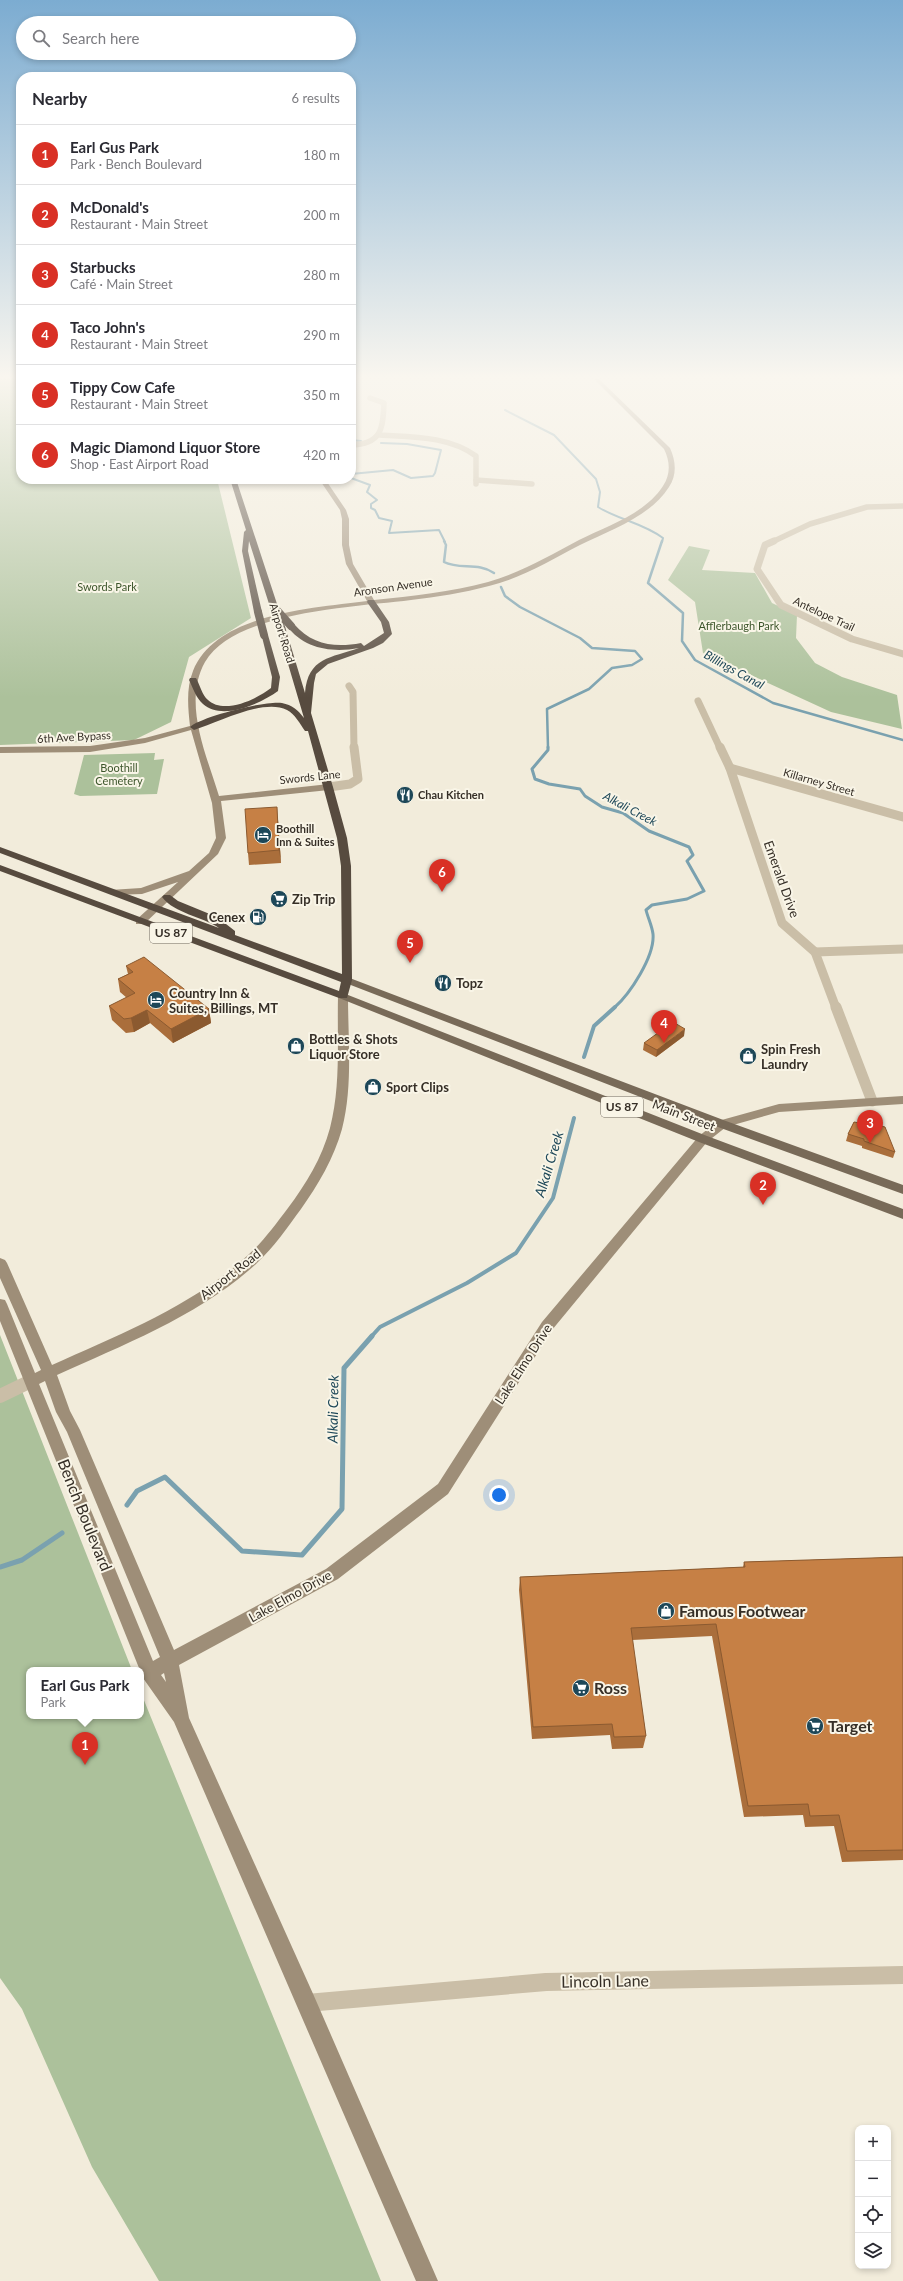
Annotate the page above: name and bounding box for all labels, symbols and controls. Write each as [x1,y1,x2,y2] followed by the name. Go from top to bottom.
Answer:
[16,16,356,60] search box
[30,27,52,49] icon: search
[62,29,139,47] text: Search here
[32,88,87,109] text: Nearby
[292,90,340,106] text: 6 results
[70,138,159,156] text: Earl Gus Park
[41,147,49,163] text: 1
[303,147,340,163] text: 180 m
[70,156,202,172] text: Park · Bench Boulevard
[70,198,149,216] text: McDonald's
[41,207,49,223] text: 2
[303,207,340,223] text: 200 m
[70,216,208,232] text: Restaurant · Main Street
[70,258,136,276] text: Starbucks
[41,267,49,283] text: 3
[303,267,340,283] text: 280 m
[70,276,173,292] text: Café · Main Street
[70,318,145,336] text: Taco John's
[41,327,49,343] text: 4
[303,327,340,343] text: 290 m
[70,336,208,352] text: Restaurant · Main Street
[70,378,175,396] text: Tippy Cow Cafe
[41,387,49,403] text: 5
[303,387,340,403] text: 350 m
[70,396,208,412] text: Restaurant · Main Street
[70,438,260,456] text: Magic Diamond Liquor Store
[41,447,49,463] text: 6
[303,447,340,463] text: 420 m
[70,456,209,472] text: Shop · East Airport Road
[353,575,433,598] street label: Aronson Avenue
[77,580,137,593] park label: Swords Park
[791,594,857,633] street label: Antelope Trail
[267,601,298,664] street label: Airport Road
[699,619,780,632] park label: Afflerbaugh Park
[702,647,767,692] water label: Billings Canal
[37,728,111,745] street label: 6th Ave Bypass
[95,761,143,787] park label: Boothill Cemetery
[782,765,856,798] street label: Killarney Street
[279,767,341,786] street label: Swords Lane
[395,785,415,805] restaurant icon: Chau Kitchen
[418,788,484,801] place label: Chau Kitchen
[600,788,660,829] water label: Alkali Creek
[276,822,335,848] place label: Boothill Inn & Suites
[253,825,273,845] hotel icon: Boothill Inn & Suites
[761,838,803,920] street label: Emerald Drive
[429,859,455,892] pin: 6
[269,889,289,909] supermarket icon: Zip Trip
[292,891,335,907] place label: Zip Trip
[248,907,268,927] fuel station icon: Cenex
[209,909,245,925] place label: Cenex
[150,923,192,943] road number: US 87
[397,930,423,963] pin: 5
[433,973,453,993] restaurant icon: Topz
[456,975,483,991] place label: Topz
[169,985,278,1016] place label: Country Inn & Suites, Billings, MT
[146,990,166,1010] hotel icon: Country Inn & Suites, Billings, MT
[651,1010,677,1043] pin: 4
[309,1031,398,1062] place label: Bottles & Shots Liquor Store
[286,1036,306,1056] shop icon: Bottles & Shots Liquor Store
[761,1041,821,1072] place label: Spin Fresh Laundry
[738,1046,758,1066] shop icon: Spin Fresh Laundry
[363,1077,383,1097] shop icon: Sport Clips
[386,1079,449,1095] place label: Sport Clips
[650,1096,718,1134] street label: Main Street
[601,1097,643,1117] road number: US 87
[857,1110,883,1143] pin: 3
[530,1128,567,1200] water label: Alkali Creek
[750,1172,776,1205] pin: 2
[196,1245,264,1303] street label: Airport Road
[491,1321,555,1407] street label: Lake Elmo Drive
[323,1374,342,1444] water label: Alkali Creek
[54,1456,117,1574] street label: Bench Boulevard
[489,1485,509,1505] your location
[246,1567,334,1625] street label: Lake Elmo Drive
[656,1601,676,1621] shop icon: Famous Footwear
[679,1601,806,1620] place label: Famous Footwear
[26,1667,144,1719] popup
[41,1676,129,1694] text: Earl Gus Park
[571,1678,591,1698] supermarket icon: Ross
[594,1678,627,1697] place label: Ross
[41,1694,66,1710] text: Park
[805,1716,825,1736] supermarket icon: Target
[828,1716,873,1735] place label: Target
[72,1732,98,1765] pin: 1
[561,1970,649,1991] street label: Lincoln Lane
[855,2125,891,2269] map controls
[855,2125,891,2161] button: +
[855,2161,891,2197] button: −
[855,2197,891,2233] button: locate
[855,2233,891,2269] button: layers

